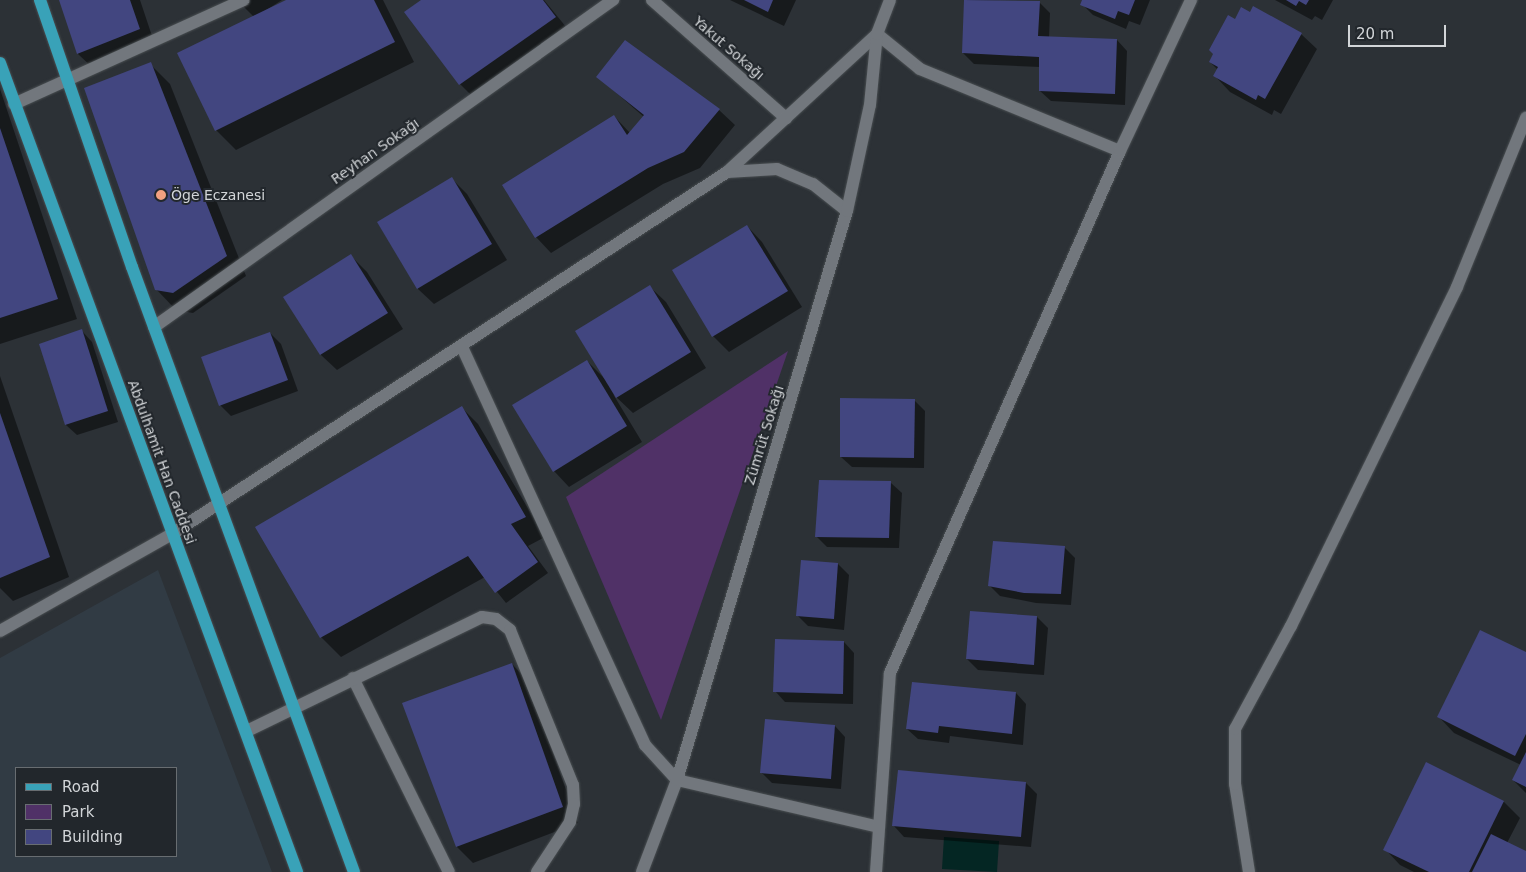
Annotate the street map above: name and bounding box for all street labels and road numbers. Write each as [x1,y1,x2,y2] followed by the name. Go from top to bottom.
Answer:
[690,13,768,83] street label: Yakut Sokağı
[328,114,422,188] street label: Reyhan Sokağı
[124,378,200,546] street label: Abdulhamit Han Caddesi
[741,383,787,487] street label: Zümrüt Sokağı

